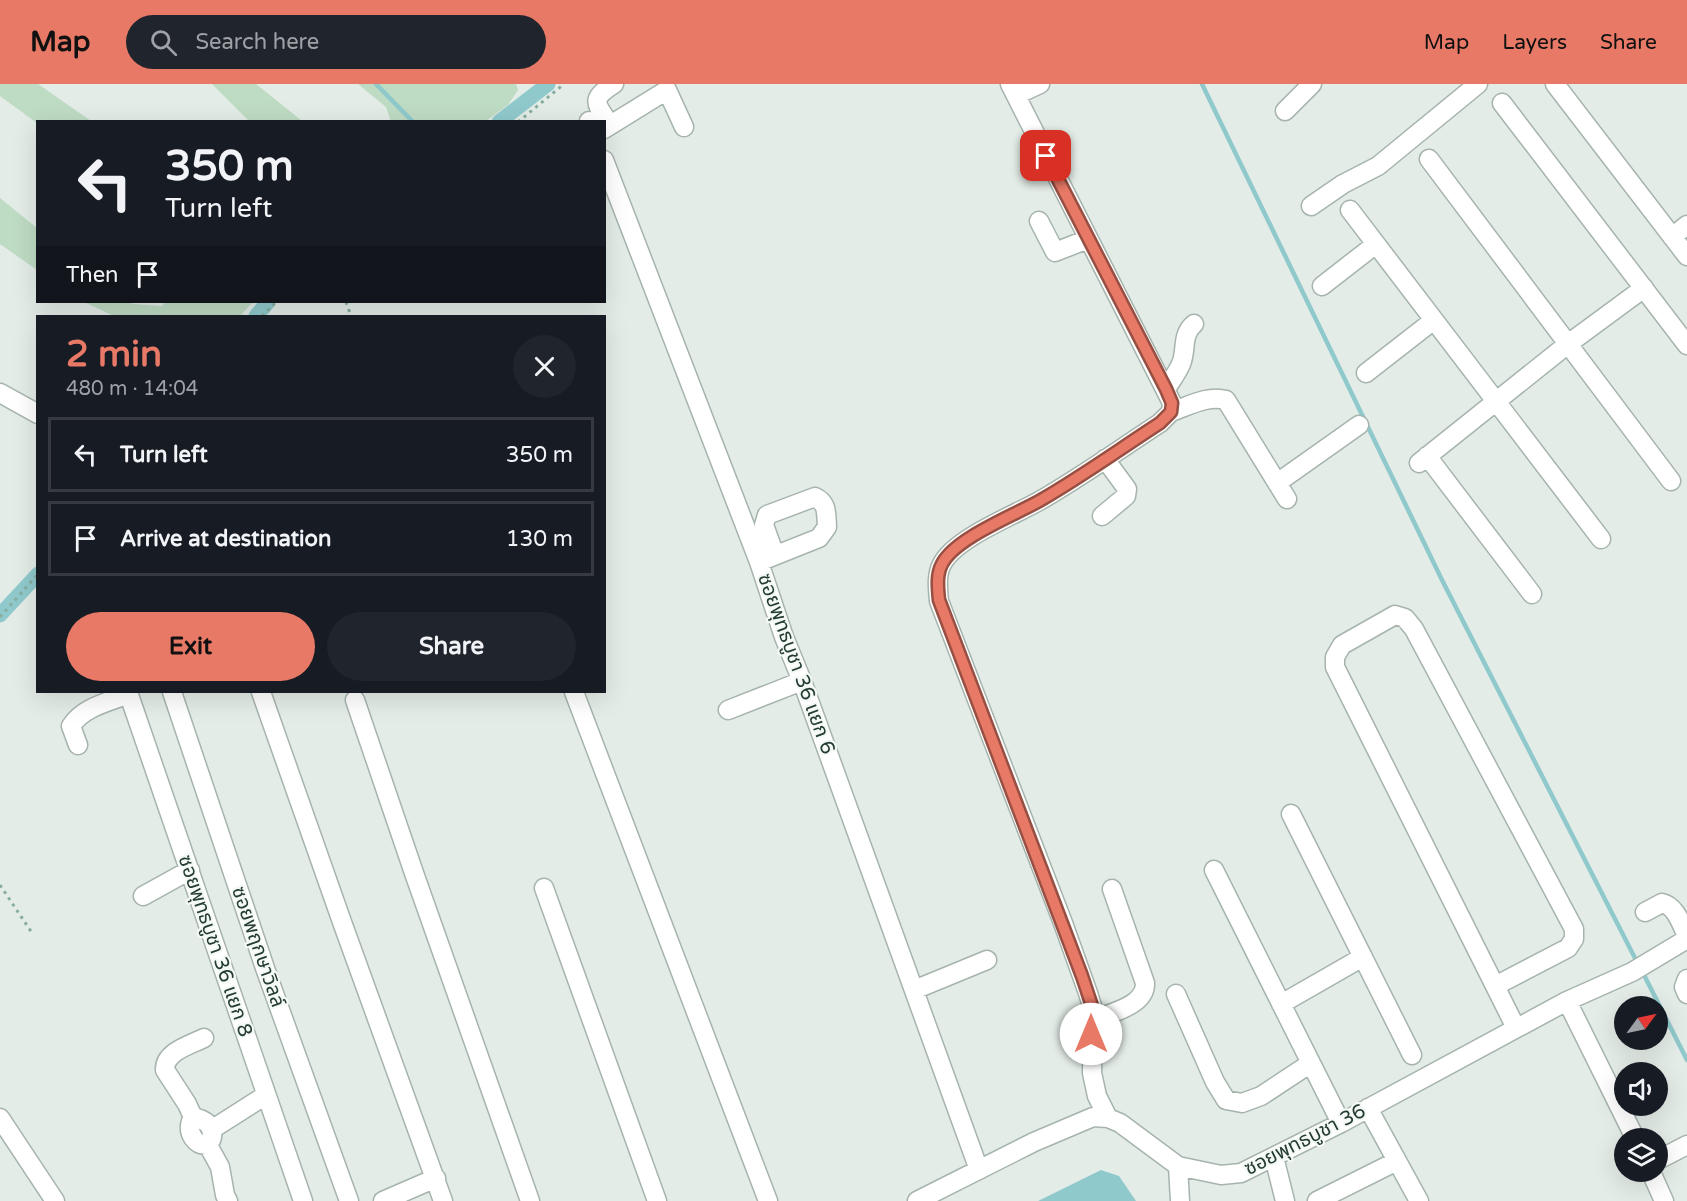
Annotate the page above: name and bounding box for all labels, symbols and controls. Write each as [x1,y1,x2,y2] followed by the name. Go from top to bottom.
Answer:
[126,15,546,69] search box
[30,25,90,59] text: Map
[147,26,180,59] icon: search
[195,29,319,55] text: Search here
[1424,30,1469,55] text: Map
[1502,30,1567,55] text: Layers
[1600,30,1657,55] text: Share
[1020,130,1071,181] pin
[1029,139,1062,172] icon: arrive
[165,141,294,192] text: 350 m
[66,144,144,222] icon: left
[165,192,272,225] text: Turn left
[131,258,164,291] icon: arrive
[66,262,119,288] text: Then
[66,333,162,376] text: 2 min
[513,335,576,398] button: close
[66,377,198,401] text: 480 m · 14:04
[69,438,102,471] icon: left
[120,442,208,468] text: Turn left
[506,442,573,468] text: 350 m
[69,522,102,555] icon: arrive
[120,526,331,552] text: Arrive at destination
[506,526,573,552] text: 130 m
[752,570,840,758] street label: ซอยพุทธบูชา 36 แยก 6
[66,612,315,681] button: Exit
[327,612,576,681] button: Share
[173,852,257,1040] street label: ซอยพุทธบูชา 36 แยก 8
[226,884,290,1010] street label: ซอยพฤกษาวิลล์
[1614,996,1668,1050] north arrow
[1614,996,1668,1182] map controls
[1059,1002,1123,1066] position arrow
[1614,1062,1668,1116] button: sound
[1240,1099,1370,1181] street label: ซอยพุทธบูชา 36
[1614,1128,1668,1182] button: layers

